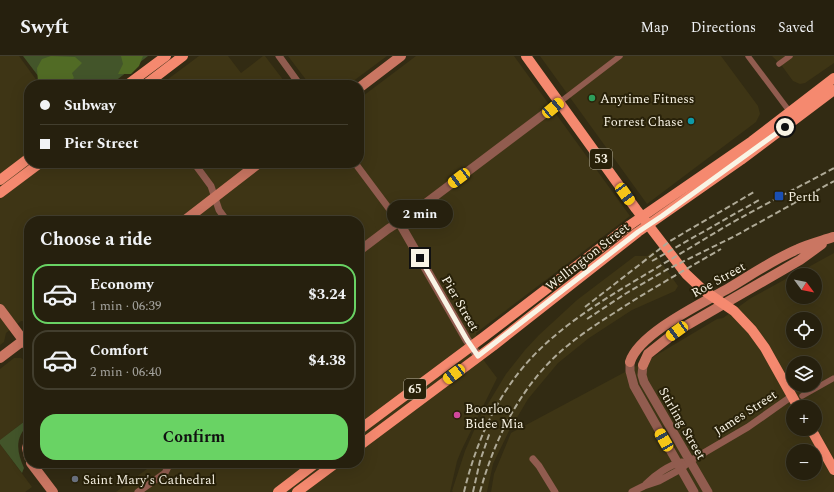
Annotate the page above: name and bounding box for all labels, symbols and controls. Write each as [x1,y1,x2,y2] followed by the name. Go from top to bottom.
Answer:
[20,13,69,42] text: Swyft
[641,17,669,38] text: Map
[691,17,756,38] text: Directions
[778,17,814,38] text: Saved
[600,89,694,109] place label: Anytime Fitness
[587,93,597,103] marker: Anytime Fitness
[64,94,116,117] text: Subway
[540,96,566,120] car
[603,112,683,132] place label: Forrest Chase
[686,116,696,126] marker: Forrest Chase
[776,118,794,136] route start
[64,132,139,155] text: Pier Street
[590,149,612,169] road number: 53
[446,166,472,190] car
[613,181,637,207] car
[788,187,820,207] place label: Perth
[773,190,785,202] marker: Perth
[387,200,453,228] callout: 2 min
[403,204,437,224] text: 2 min
[541,217,634,296] street label: Wellington Street
[40,226,152,253] text: Choose a ride
[411,249,429,267] route end
[688,257,750,303] street label: Roe Street
[786,268,822,304] north arrow
[786,268,822,480] map controls
[436,272,484,335] street label: Pier Street
[90,273,154,296] text: Economy
[42,276,78,312] icon: car
[308,283,346,306] text: $3.24
[90,296,162,316] text: 1 min · 06:39
[786,312,822,348] button: locate
[664,319,690,343] car
[90,339,148,362] text: Comfort
[42,342,78,378] icon: car
[308,349,346,372] text: $4.38
[786,356,822,392] button: layers
[90,362,162,382] text: 2 min · 06:40
[441,362,467,386] car
[404,379,426,399] road number: 65
[653,384,711,464] street label: Stirling Street
[710,385,781,441] street label: James Street
[465,399,524,434] place label: Boorloo Bidee Mia
[786,400,822,436] button: +
[452,410,462,420] marker: Boorloo Bidee Mia
[40,414,348,460] button: Confirm
[653,427,675,453] car
[786,444,822,480] button: −
[83,470,215,490] place label: Saint Mary's Cathedral
[70,474,80,484] marker: Saint Mary's Cathedral

